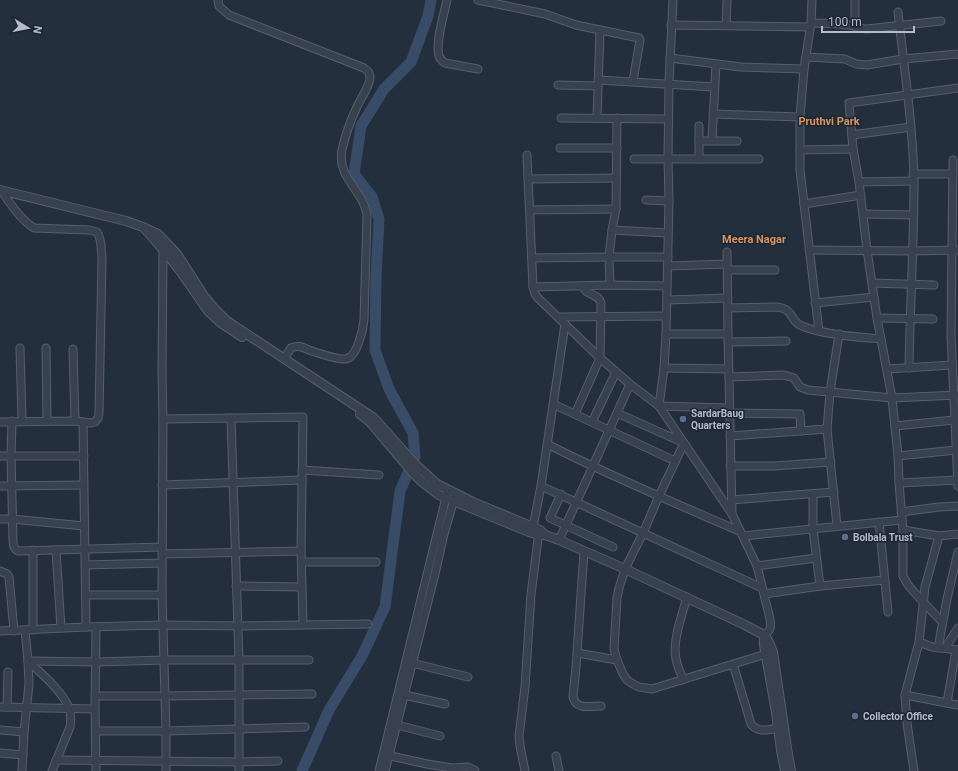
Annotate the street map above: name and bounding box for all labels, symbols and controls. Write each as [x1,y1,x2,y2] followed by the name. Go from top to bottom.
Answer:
[8,8,48,48] north arrow
[822,8,914,34] scale bar
[828,15,862,29] text: 100 m
[30,25,44,35] text: N
[798,115,860,128] district label: Pruthvi Park
[722,233,786,246] district label: Meera Nagar
[691,408,744,431] place label: SardarBaug Quarters
[678,414,688,424] marker: SardarBaug Quarters
[840,532,850,542] marker: Bolbala Trust
[853,532,913,543] place label: Bolbala Trust
[850,711,860,721] marker: Collector Office
[863,711,934,722] place label: Collector Office

